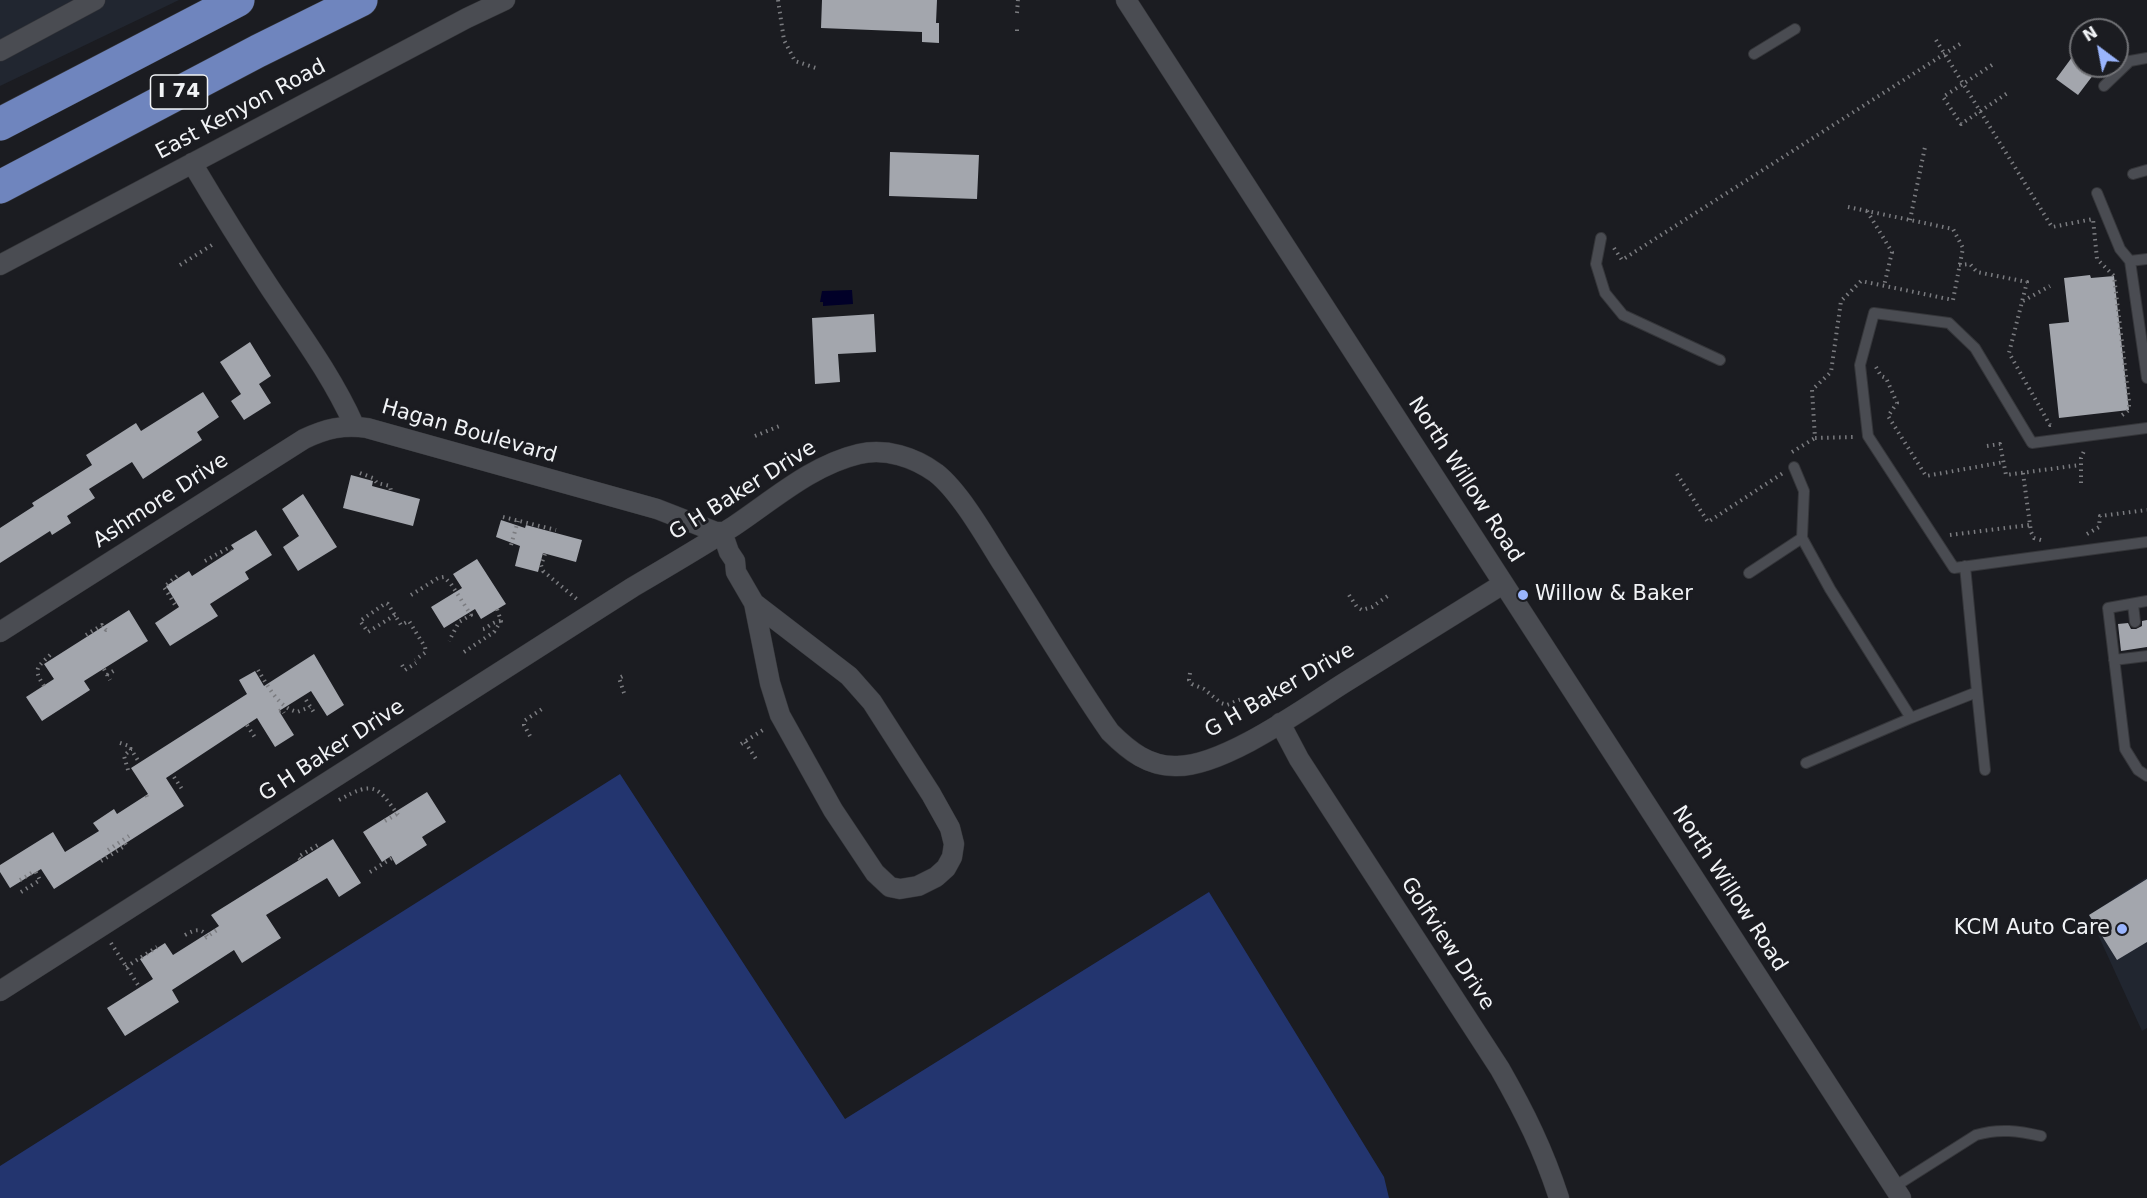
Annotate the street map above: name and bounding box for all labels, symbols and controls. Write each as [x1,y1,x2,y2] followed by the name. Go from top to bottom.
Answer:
[2069,18,2129,78] north arrow
[2080,22,2101,46] text: N
[152,55,330,165] street label: East Kenyon Road
[150,75,207,109] road number: I 74
[1402,392,1528,568] street label: North Willow Road
[379,395,559,469] street label: Hagan Boulevard
[665,436,821,546] street label: G H Baker Drive
[89,448,233,554] street label: Ashmore Drive
[1535,582,1693,608] place label: Willow & Baker
[1516,588,1530,602] marker: Willow & Baker
[1201,638,1359,744] street label: G H Baker Drive
[255,695,409,807] street label: G H Baker Drive
[1666,801,1792,977] street label: North Willow Road
[1395,873,1499,1015] street label: Golfview Drive
[1954,916,2110,942] place label: KCM Auto Care
[2115,922,2129,936] marker: KCM Auto Care

